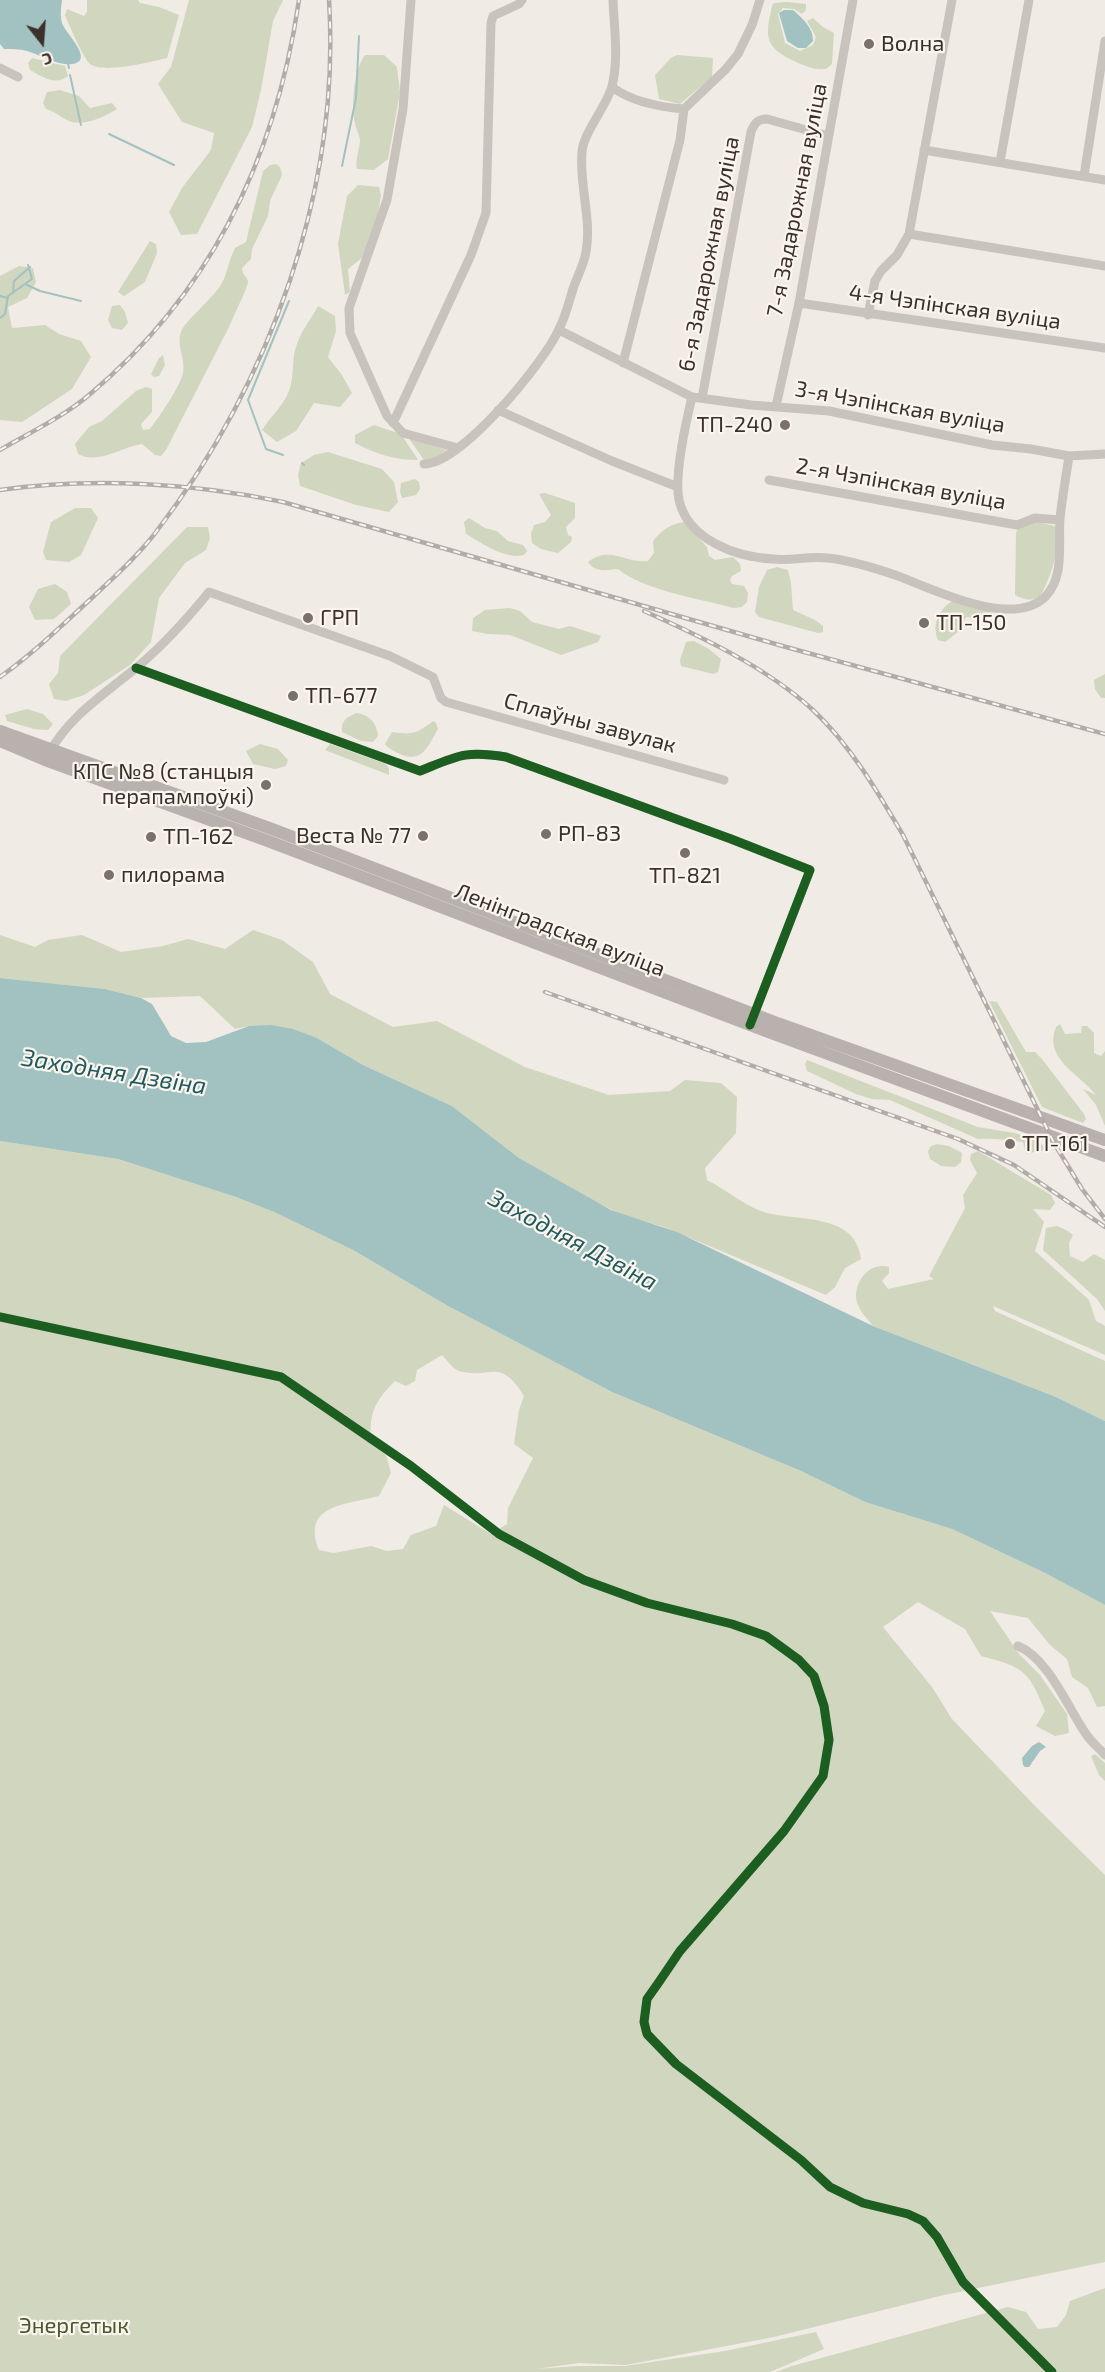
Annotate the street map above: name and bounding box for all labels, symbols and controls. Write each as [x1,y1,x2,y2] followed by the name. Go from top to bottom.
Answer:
[12,12,72,72] north arrow
[881,31,944,57] place label: Волна
[862,37,876,51] marker: Волна
[40,49,55,70] text: С
[761,81,833,319] street label: 7-я Задарожная вуліца
[673,134,745,374] street label: 6-я Задарожная вуліца
[847,279,1063,335] street label: 4-я Чэпінская вуліца
[793,376,1007,438] street label: 3-я Чэпінская вуліца
[696,412,773,438] place label: ТП-240
[778,418,792,432] marker: ТП-240
[794,453,1008,515] street label: 2-я Чэпінская вуліца
[320,605,359,631] place label: ГРП
[936,610,1006,636] place label: ТП-150
[301,611,315,625] marker: ГРП
[917,616,931,630] marker: ТП-150
[305,683,377,709] place label: ТП-677
[501,687,679,759] street label: Сплаўны завулак
[286,689,300,703] marker: ТП-677
[73,759,254,810] place label: КПС №8 (станцыя перапампоўкі)
[259,778,273,792] marker: КПС №8 (станцыя перапампоўкі)
[558,821,621,847] place label: РП-83
[296,823,411,849] place label: Веста № 77
[163,824,233,850] place label: ТП-162
[539,827,553,841] marker: РП-83
[416,829,430,843] marker: Веста № 77
[144,830,158,844] marker: ТП-162
[678,846,692,860] marker: ТП-821
[121,862,225,888] place label: пилорама
[649,863,721,889] place label: ТП-821
[102,868,116,882] marker: пилорама
[451,878,669,982] street label: Ленінградская вуліца
[20,1043,208,1101] water label: Заходняя Дзвіна
[1022,1131,1089,1157] place label: ТП-161
[1003,1137,1017,1151] marker: ТП-161
[484,1183,662,1297] water label: Заходняя Дзвіна
[19,2313,129,2339] park label: Энергетык

